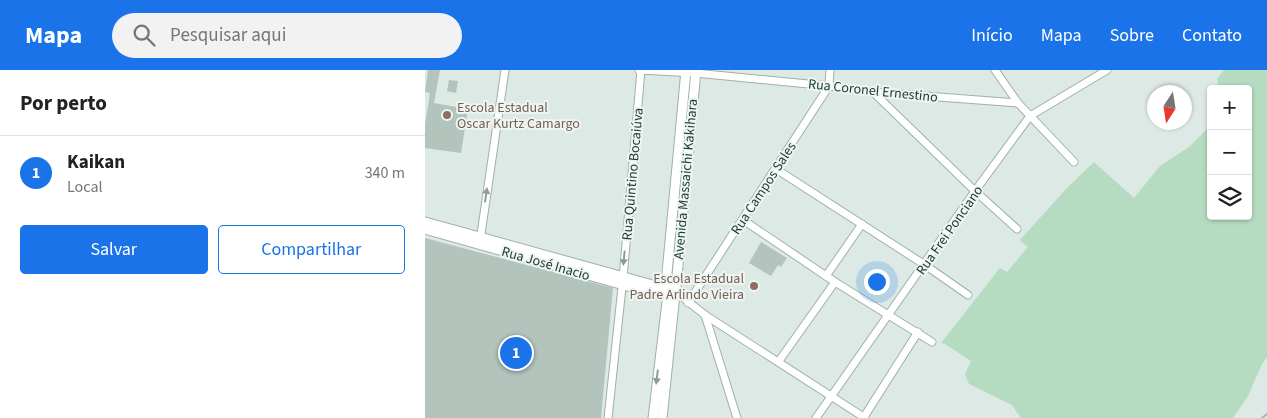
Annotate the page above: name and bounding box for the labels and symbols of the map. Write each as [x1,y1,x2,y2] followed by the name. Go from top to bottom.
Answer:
[807,74,939,108] street label: Rua Coronel Ernestino
[1147,85,1192,130] north arrow
[457,98,580,134] place label: Escola Estadual Oscar Kurtz Camargo
[669,98,703,260] street label: Avenida Massaichi Kakihara
[617,107,649,241] street label: Rua Quintino Bocaiúva
[441,109,453,121] marker: Escola Estadual Oscar Kurtz Camargo
[726,138,801,239] street label: Rua Campos Sales
[912,182,988,279] street label: Rua Frei Ponciano
[482,187,490,203] one-way arrow
[499,242,592,286] street label: Rua José Inacio
[620,250,628,266] one-way arrow
[629,269,744,305] place label: Escola Estadual Padre Arlindo Vieira
[864,269,890,295] your location
[748,280,760,292] marker: Escola Estadual Padre Arlindo Vieira
[500,334,532,372] pin: 1
[653,369,661,385] one-way arrow

